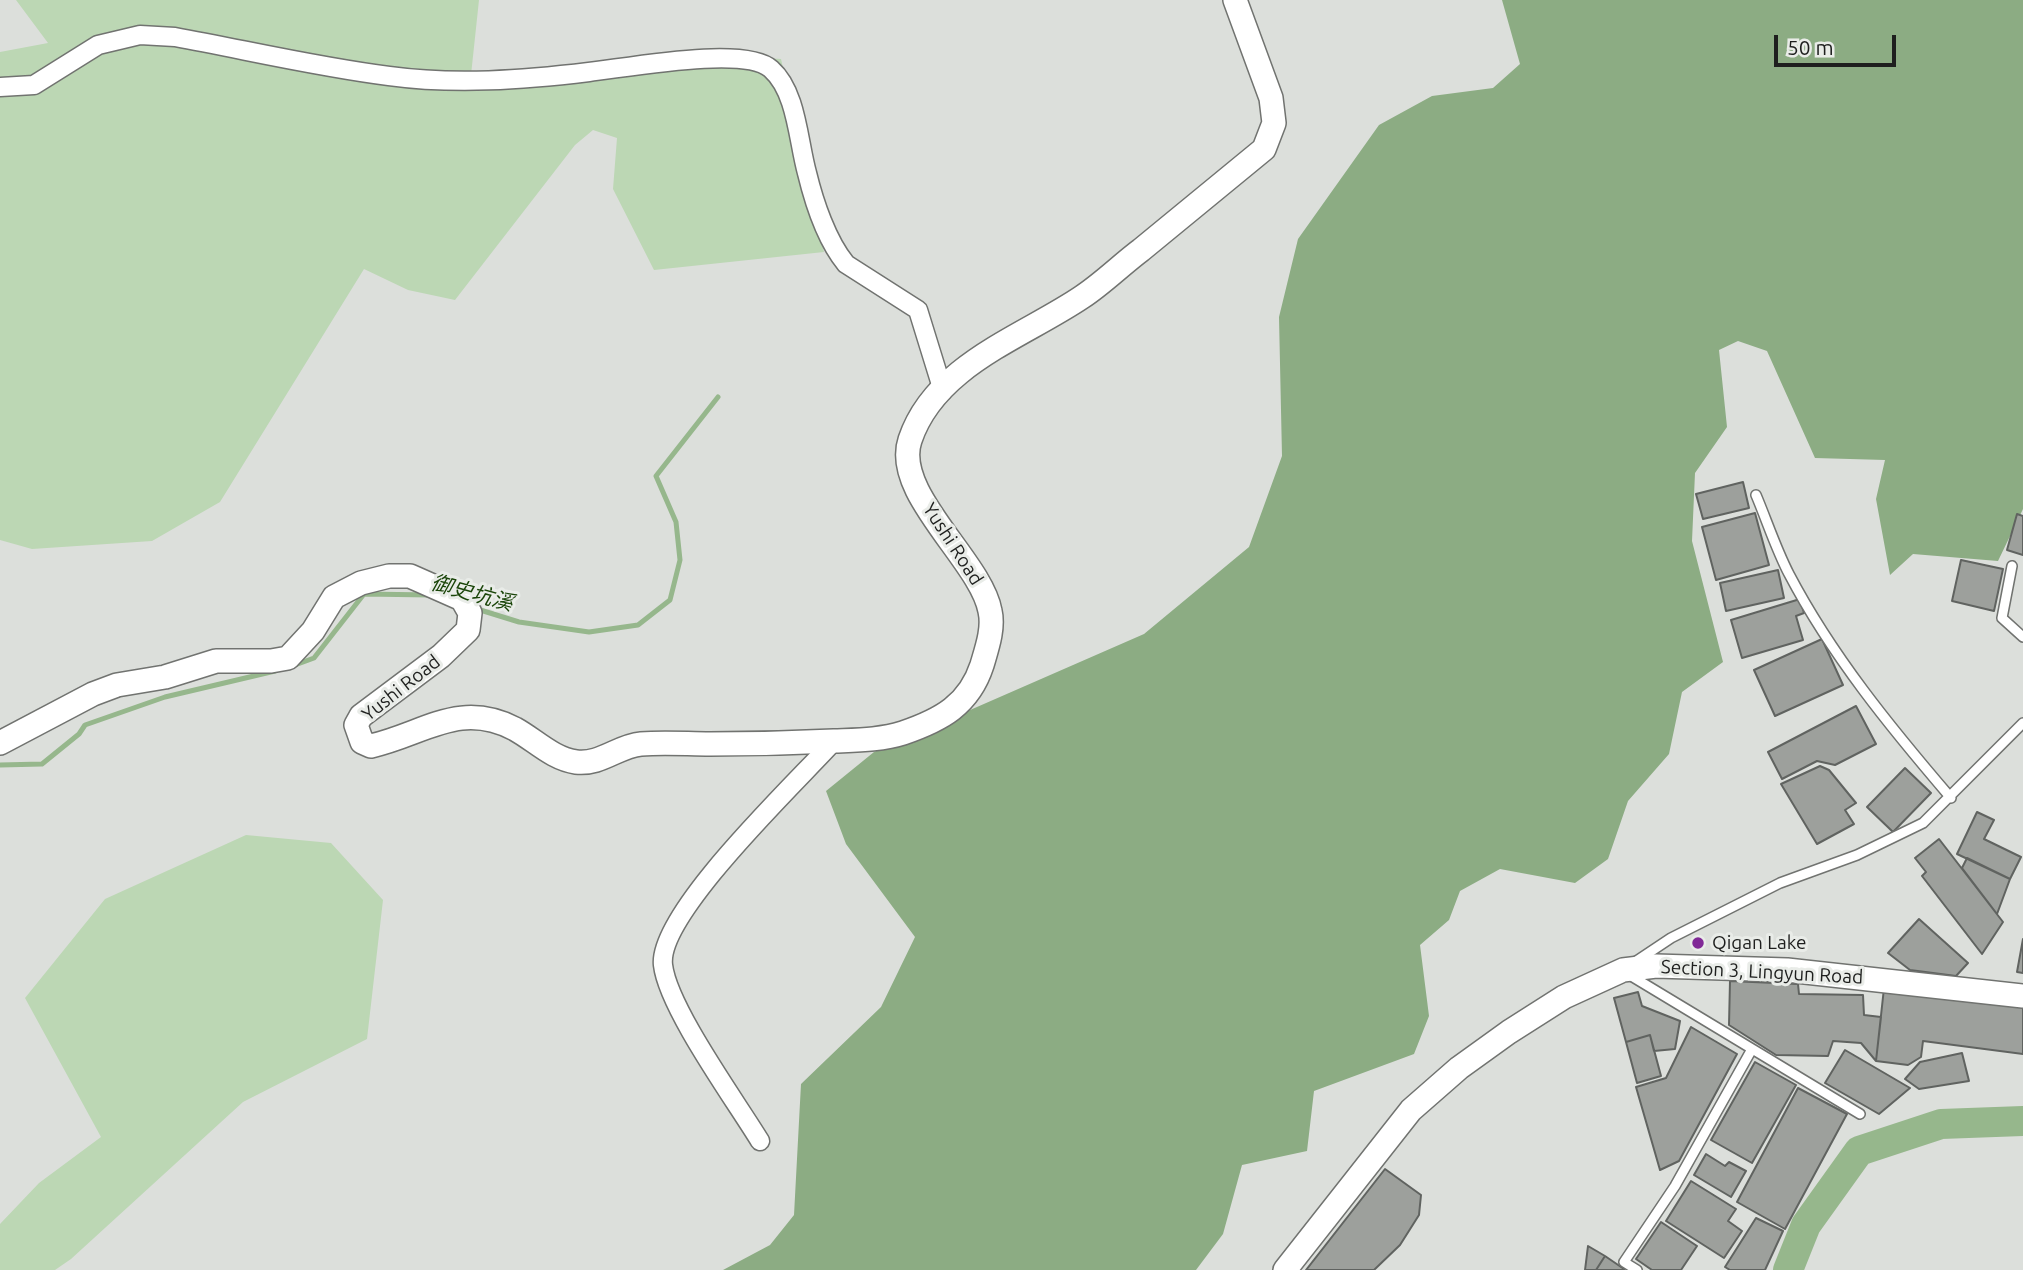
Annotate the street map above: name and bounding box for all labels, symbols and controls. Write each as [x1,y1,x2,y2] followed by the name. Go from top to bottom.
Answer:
[1778,21,1900,65] scale bar
[1787,35,1834,59] text: 50 m
[918,499,988,589] street label: Yushi Road
[428,570,516,616] water label: 御史坑溪
[357,650,445,726] street label: Yushi Road
[1712,932,1806,954] place label: Qigan Lake
[1690,935,1706,951] marker: Qigan Lake
[1660,955,1864,989] street label: Section 3, Lingyun Road

